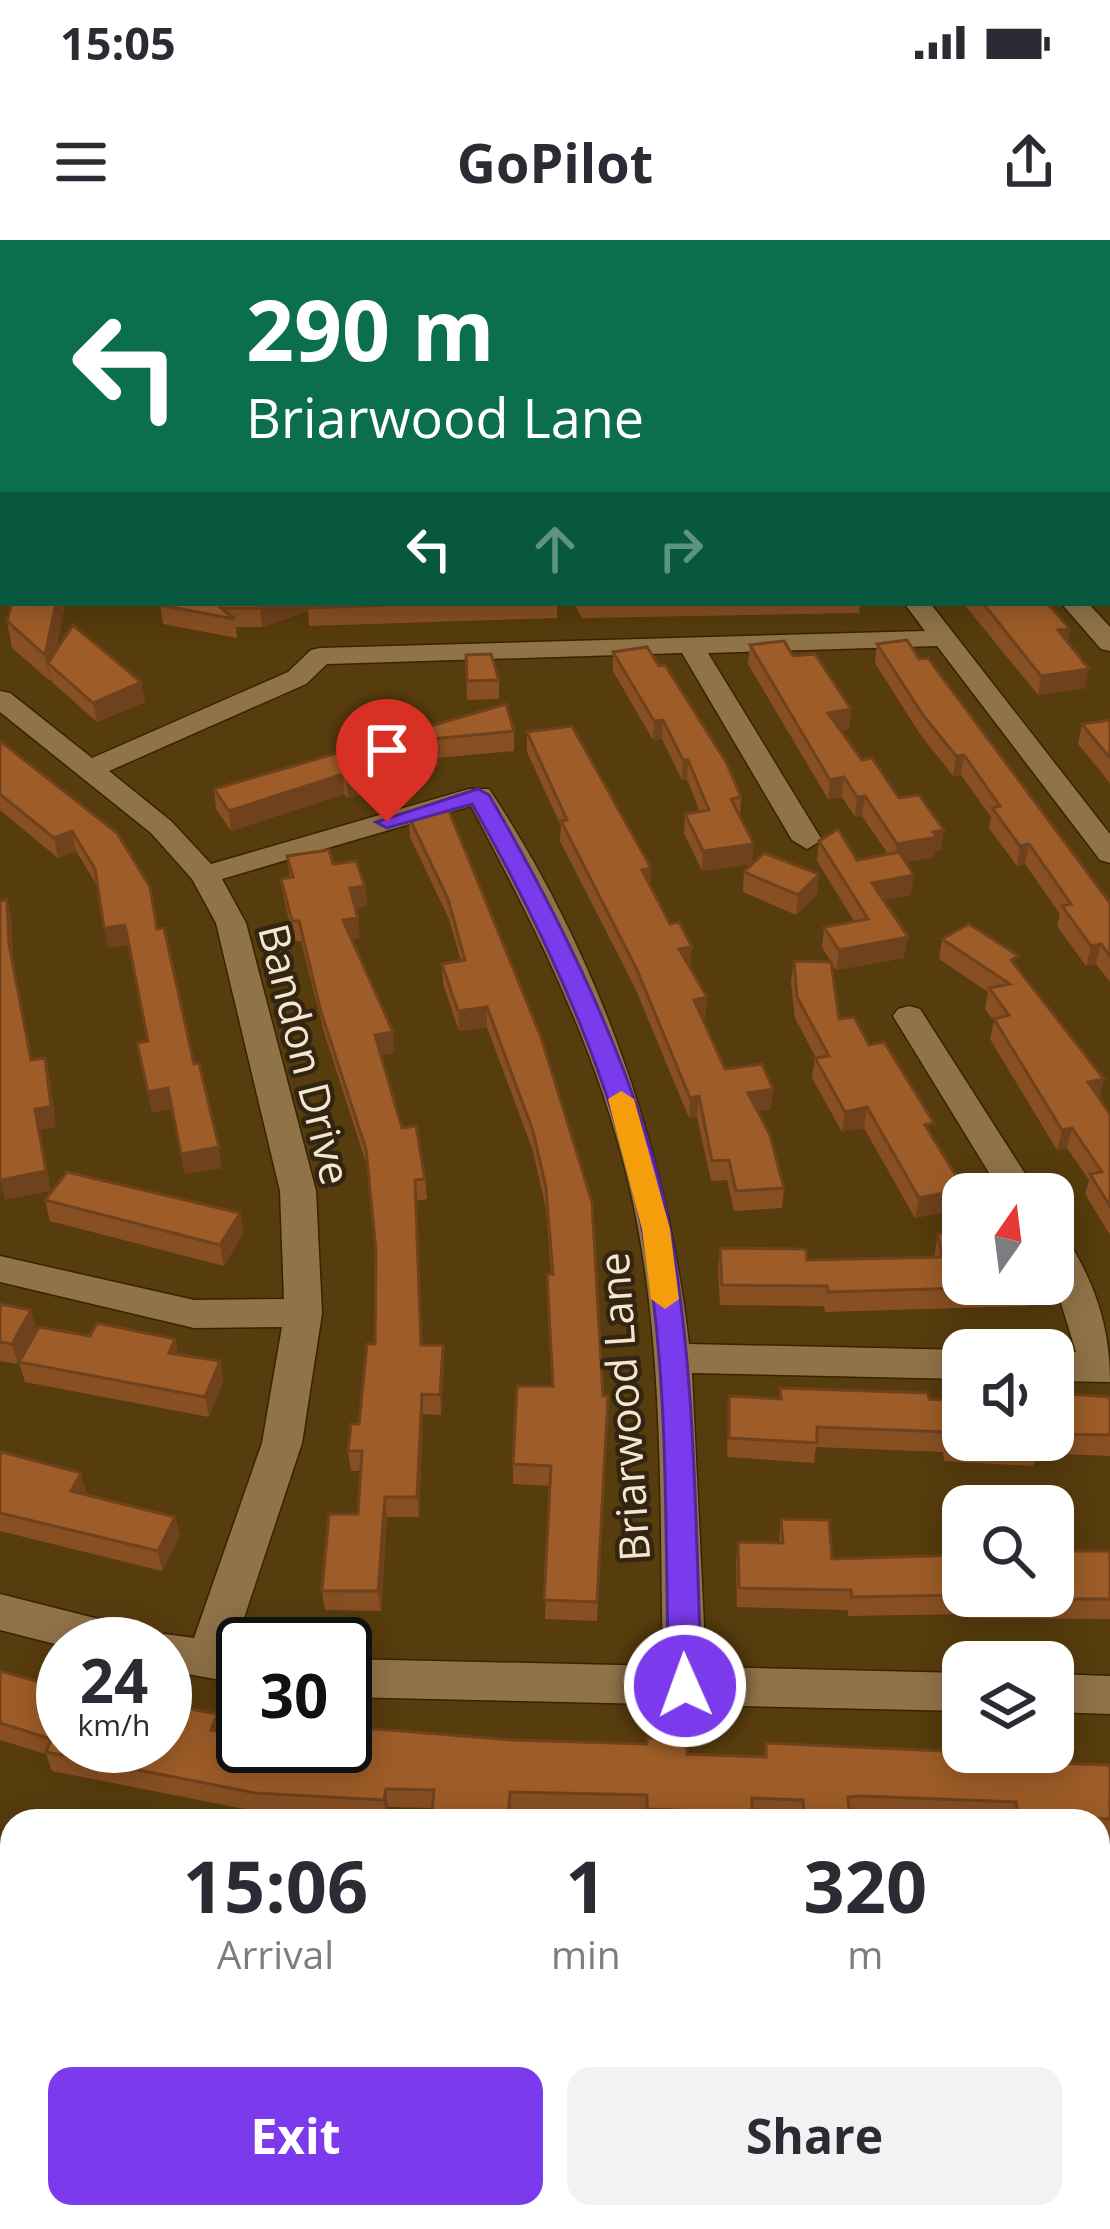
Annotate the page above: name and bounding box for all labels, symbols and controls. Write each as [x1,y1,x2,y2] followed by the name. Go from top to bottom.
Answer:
[60,12,176,73] text: 15:05
[457,125,653,199] text: GoPilot
[48,129,114,195] icon: menu
[996,129,1062,195] icon: share
[246,271,494,386] text: 290 m
[48,288,204,444] icon: left
[246,380,644,454] text: Briarwood Lane
[396,516,462,582] icon: left
[522,516,588,582] icon: ahead
[648,516,714,582] icon: right
[336,699,438,822] pin
[354,717,420,783] icon: arrive
[246,918,366,1190] street label: Bandon Drive
[942,1173,1074,1305] north arrow
[942,1173,1074,1773] map controls
[584,1251,662,1563] street label: Briarwood Lane
[942,1329,1074,1461] button: sound
[942,1485,1074,1617] button: search
[216,1617,372,1773] speed limit sign: 30
[622,1623,748,1749] position arrow
[80,1639,148,1721] text: 24
[942,1641,1074,1773] button: layers
[78,1704,150,1745] text: km/h
[183,1836,368,1934] text: 15:06
[565,1836,606,1934] text: 1
[804,1836,927,1934] text: 320
[217,1927,334,1980] text: Arrival
[551,1927,621,1980] text: min
[847,1927,883,1980] text: m
[48,2067,543,2205] button: Exit
[567,2067,1062,2205] button: Share

